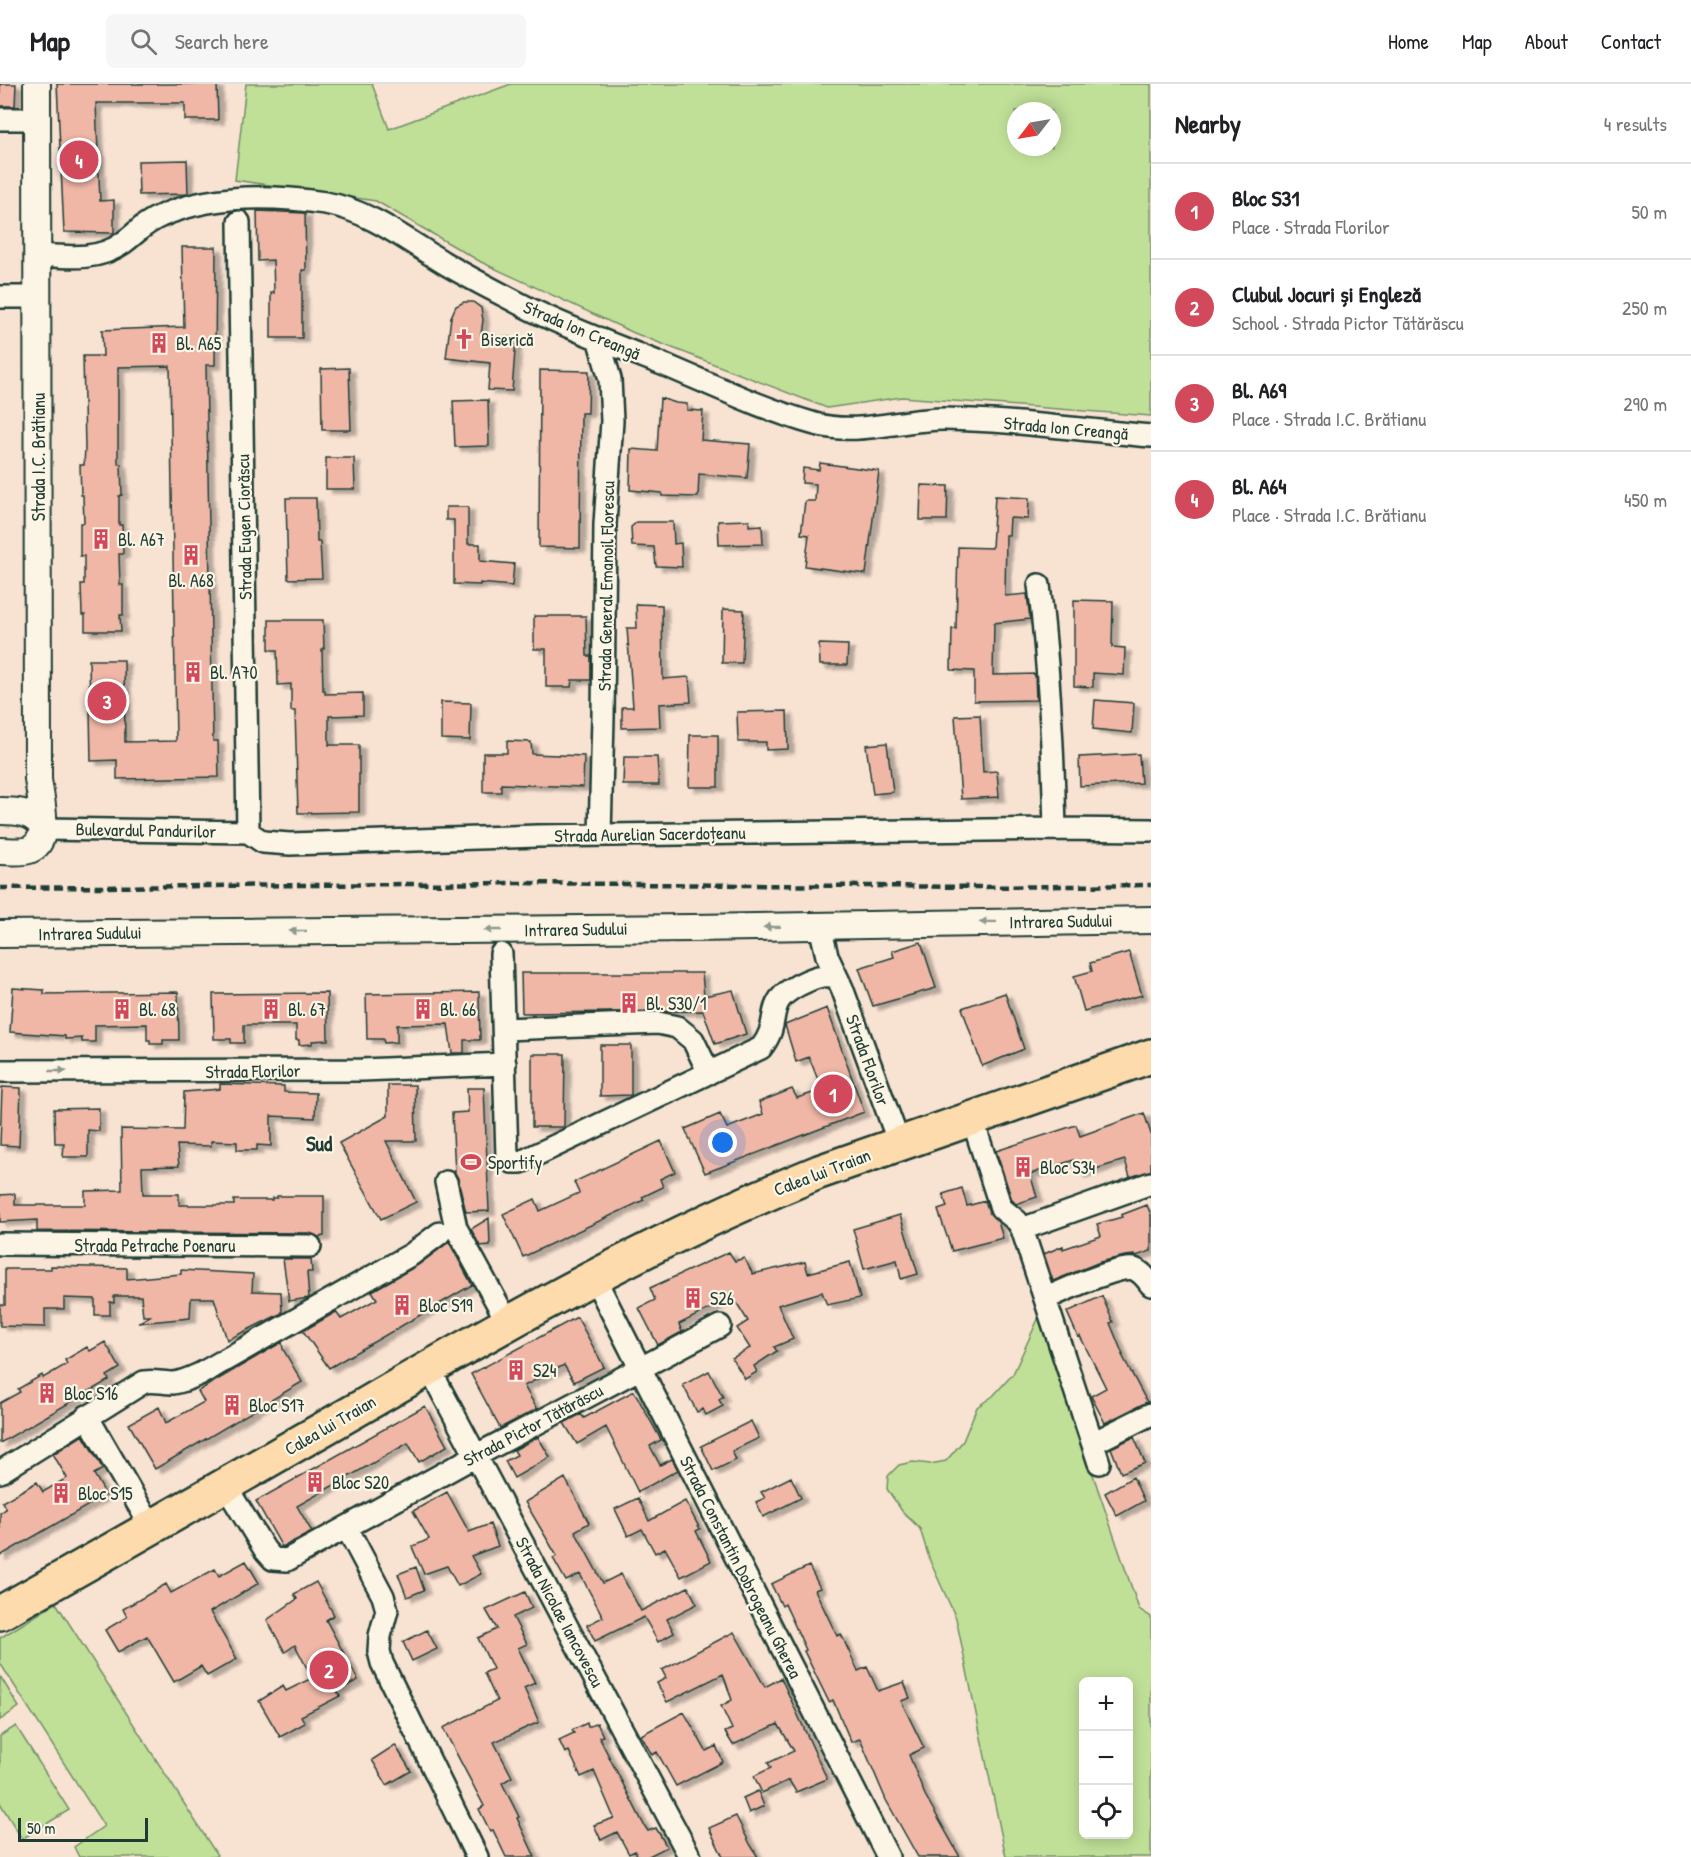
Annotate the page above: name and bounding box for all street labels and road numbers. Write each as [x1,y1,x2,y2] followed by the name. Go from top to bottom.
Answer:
[520,294,644,366] street label: Strada Ion Creangă
[26,393,51,521] street label: Strada I.C. Brătianu
[1003,410,1129,446] street label: Strada Ion Creangă
[230,454,258,600] street label: Strada Eugen Ciorăscu
[592,481,620,691] street label: Strada General Emanoil Florescu
[75,816,217,844] street label: Bulevardul Pandurilor
[554,820,746,848] street label: Strada Aurelian Sacerdoțeanu
[1009,908,1113,934] street label: Intrarea Sudului
[524,916,628,942] street label: Intrarea Sudului
[38,920,142,946] street label: Intrarea Sudului
[840,1011,896,1109] street label: Strada Florilor
[205,1058,301,1084] street label: Strada Florilor
[770,1142,874,1202] street label: Calea lui Traian
[75,1233,235,1258] street label: Strada Petrache Poenaru
[459,1378,607,1472] street label: Strada Pictor Tătărăscu
[280,1389,380,1461] street label: Calea lui Traian
[674,1452,808,1682] street label: Strada Constantin Dobrogeanu Gherea
[510,1532,610,1692] street label: Strada Nicolae Iancovescu

